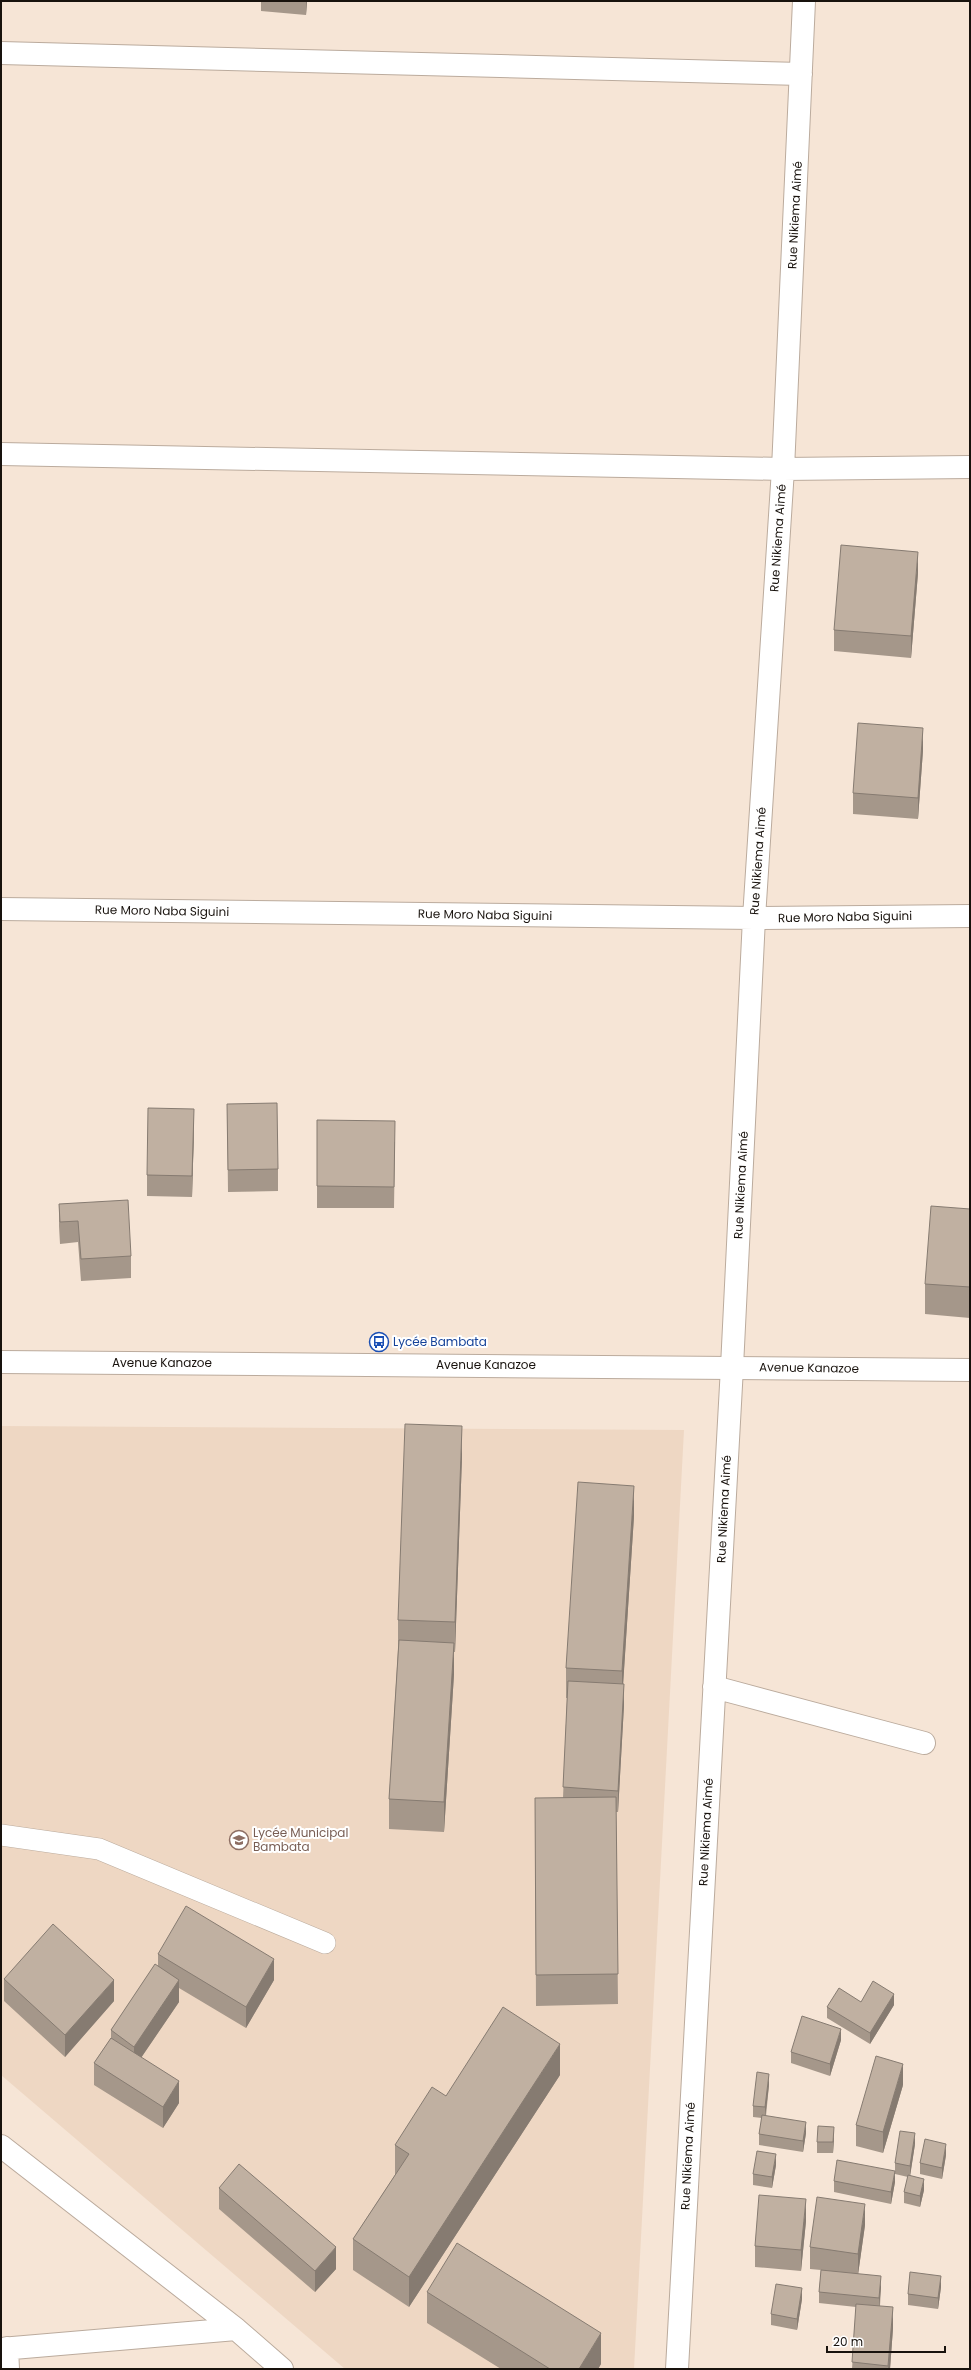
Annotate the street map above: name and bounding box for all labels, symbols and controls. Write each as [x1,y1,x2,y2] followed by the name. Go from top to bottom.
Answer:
[783,161,806,269] street label: Rue Nikiema Aimé
[765,483,790,592] street label: Rue Nikiema Aimé
[745,806,770,915] street label: Rue Nikiema Aimé
[95,901,229,920] street label: Rue Moro Naba Siguini
[418,905,552,924] street label: Rue Moro Naba Siguini
[778,907,912,926] street label: Rue Moro Naba Siguini
[729,1131,752,1239] street label: Rue Nikiema Aimé
[368,1331,390,1353] bus stop icon: Lycée Bambata
[393,1333,487,1350] place label: Lycée Bambata
[112,1354,212,1371] street label: Avenue Kanazoe
[436,1356,536,1373] street label: Avenue Kanazoe
[759,1358,859,1377] street label: Avenue Kanazoe
[712,1455,735,1563] street label: Rue Nikiema Aimé
[694,1778,717,1886] street label: Rue Nikiema Aimé
[253,1824,348,1855] place label: Lycée Municipal Bambata
[228,1829,250,1851] school or university icon: Lycée Municipal Bambata
[676,2102,699,2210] street label: Rue Nikiema Aimé
[827,2328,945,2354] scale bar
[833,2333,863,2350] text: 20 m

